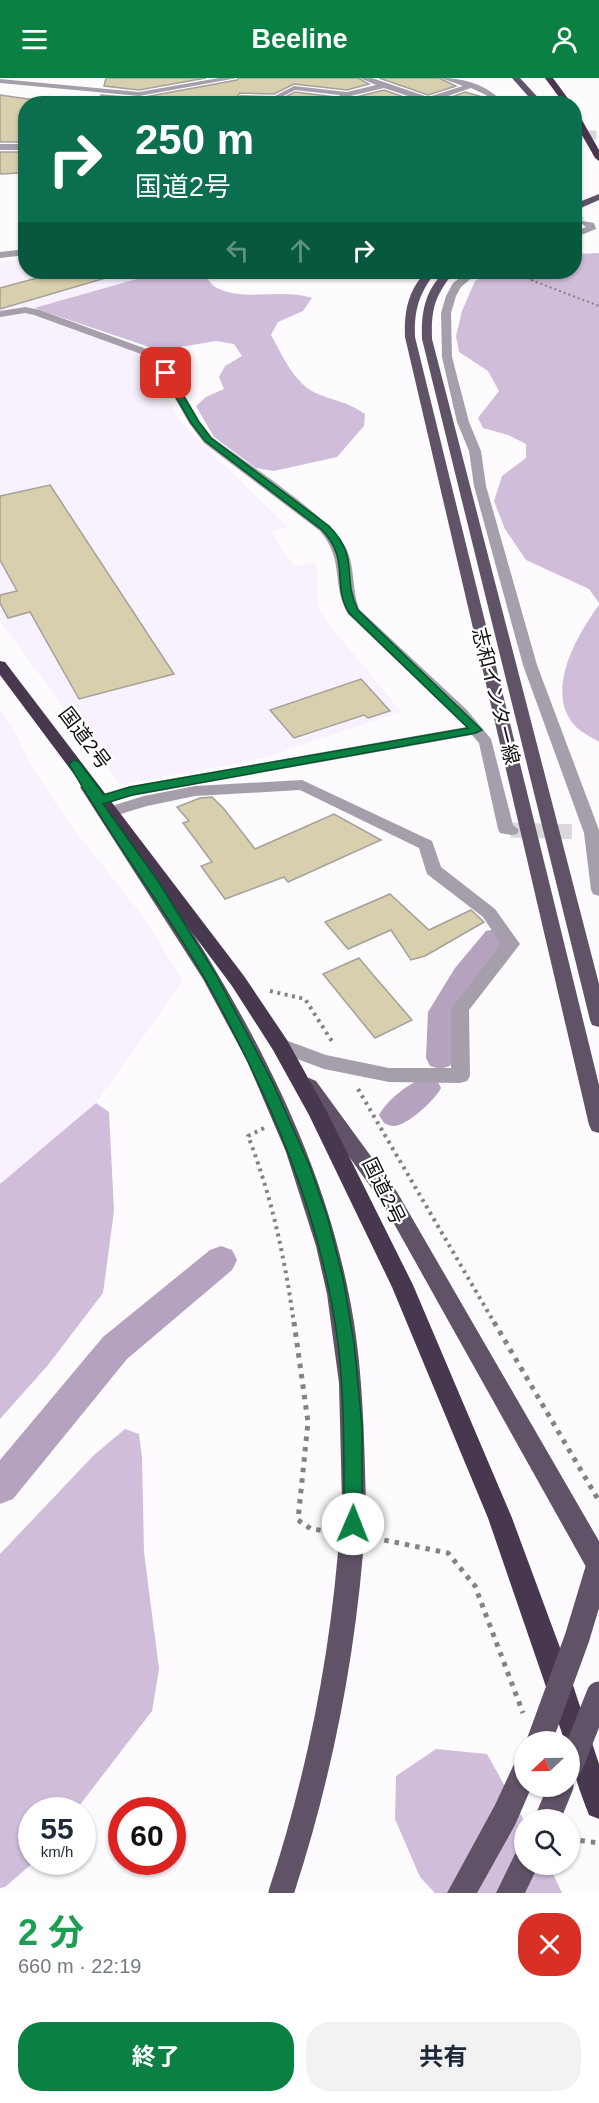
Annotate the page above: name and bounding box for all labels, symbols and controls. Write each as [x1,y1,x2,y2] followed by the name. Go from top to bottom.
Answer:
[18,23,51,56] icon: menu
[548,23,581,56] icon: person
[251,24,348,54] text: Beeline
[135,116,254,163] text: 250 m
[36,120,114,198] icon: right
[135,172,231,202] text: 国道2号
[221,234,254,267] icon: left
[284,234,317,267] icon: ahead
[347,234,380,267] icon: right
[140,347,191,398] pin
[149,356,182,389] icon: arrive
[468,625,524,767] street label: 志和インター線
[55,703,115,773] street label: 国道2号
[359,1154,409,1228] street label: 国道2号
[321,1492,385,1556] position arrow
[514,1731,580,1797] north arrow
[514,1731,580,1875] map controls
[108,1797,186,1875] speed limit sign: 60
[514,1809,580,1875] button: search
[40,1812,74,1845] text: 55
[41,1843,73,1860] text: km/h
[18,1912,84,1953] text: 2 分
[518,1913,581,1976] button: close
[18,1955,141,1977] text: 660 m · 22:19
[18,2022,294,2091] button: 終了
[306,2022,581,2091] button: 共有

